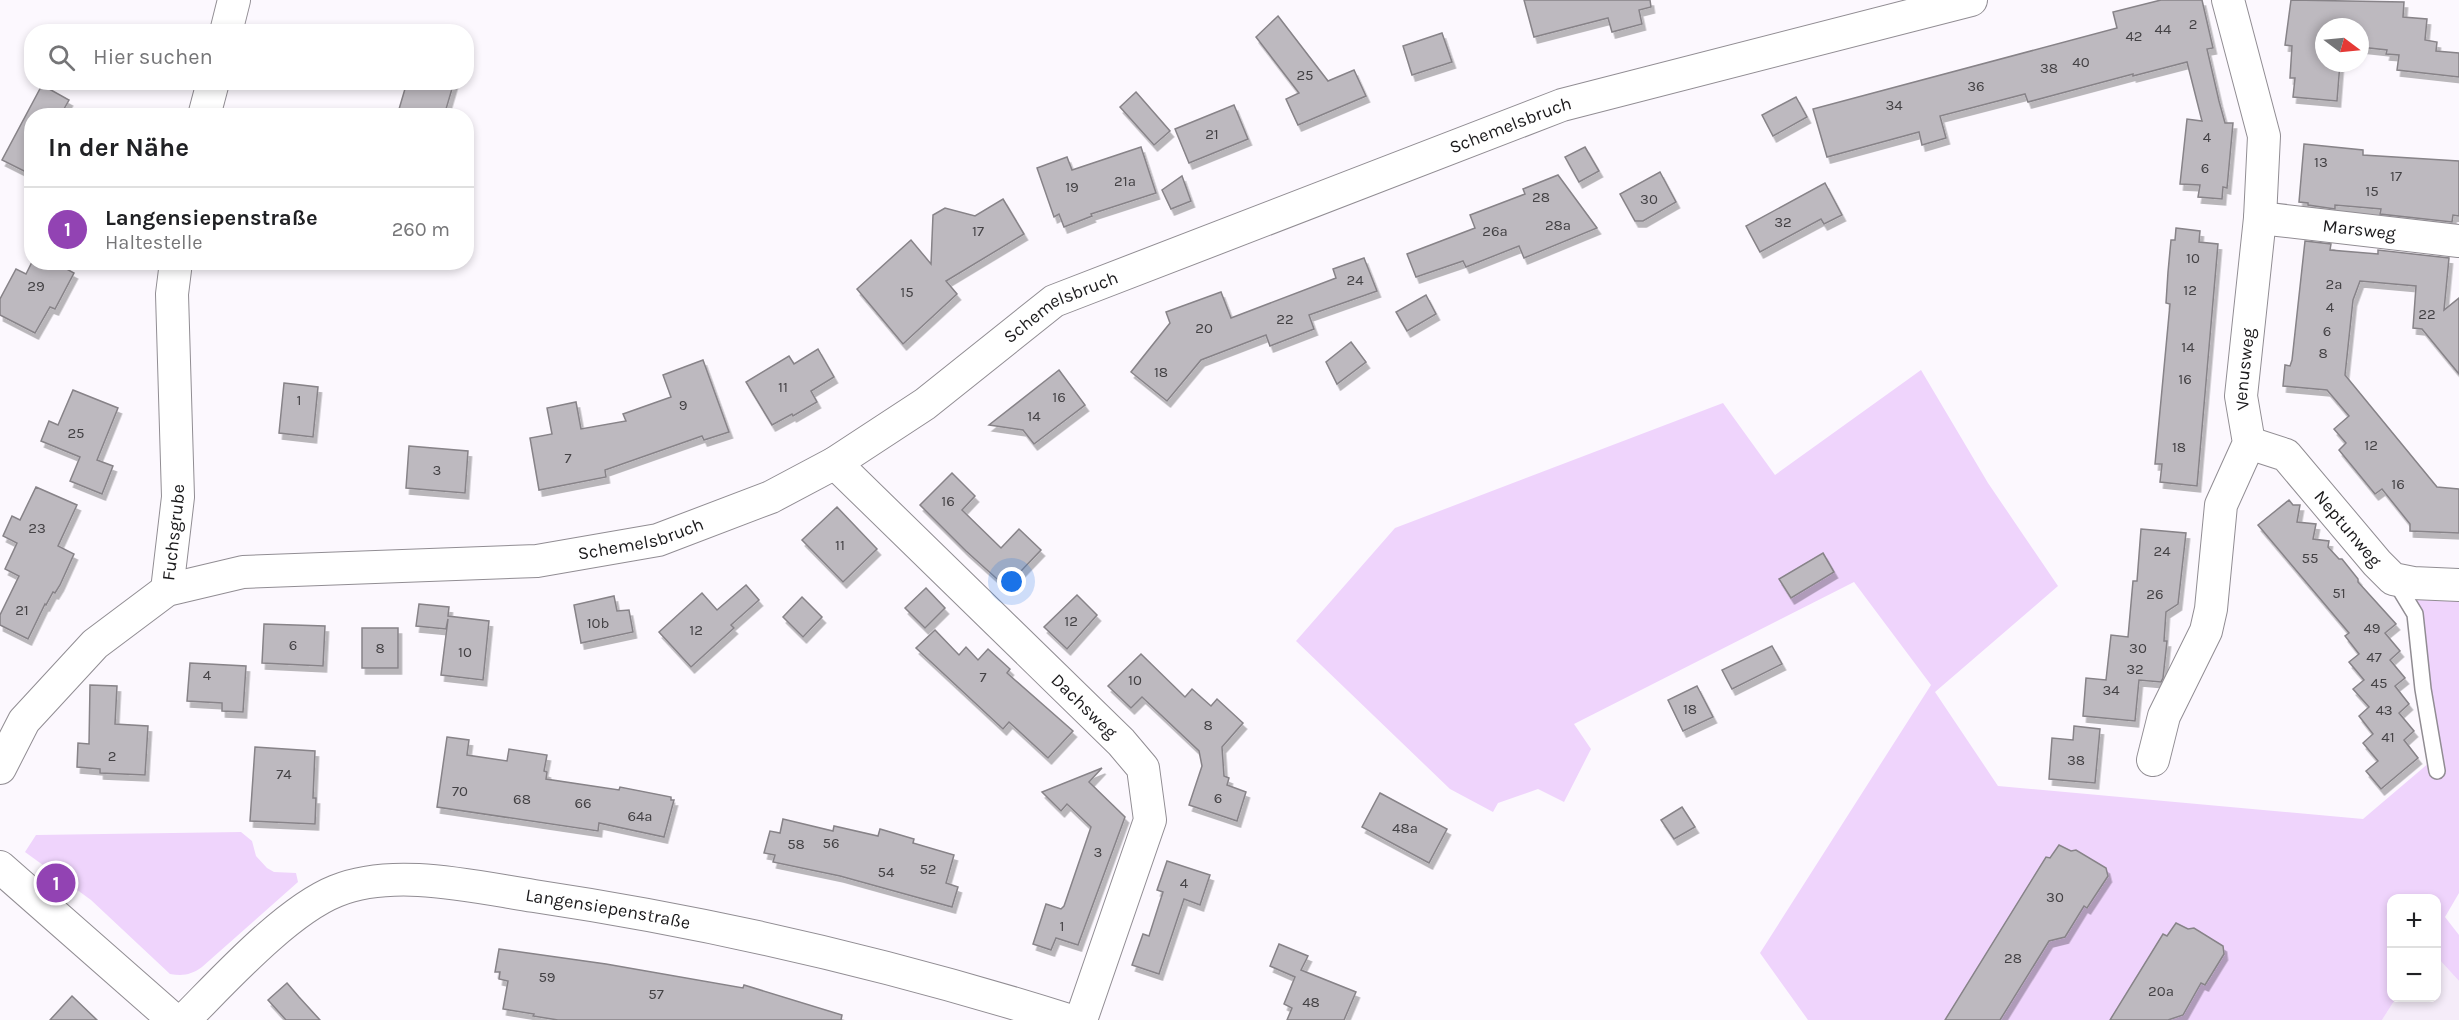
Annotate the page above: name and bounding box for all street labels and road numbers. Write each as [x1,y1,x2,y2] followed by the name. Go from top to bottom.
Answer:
[1446,92,1574,158] street label: Schemelsbruch
[2322,214,2397,245] street label: Marsweg
[999,266,1121,348] street label: Schemelsbruch
[2230,327,2259,412] street label: Venusweg
[157,484,189,582] street label: Fuchsgrube
[2310,486,2386,571] street label: Neptunweg
[576,513,707,565] street label: Schemelsbruch
[1046,669,1122,743] street label: Dachsweg
[524,884,692,934] street label: Langensiepenstraße

